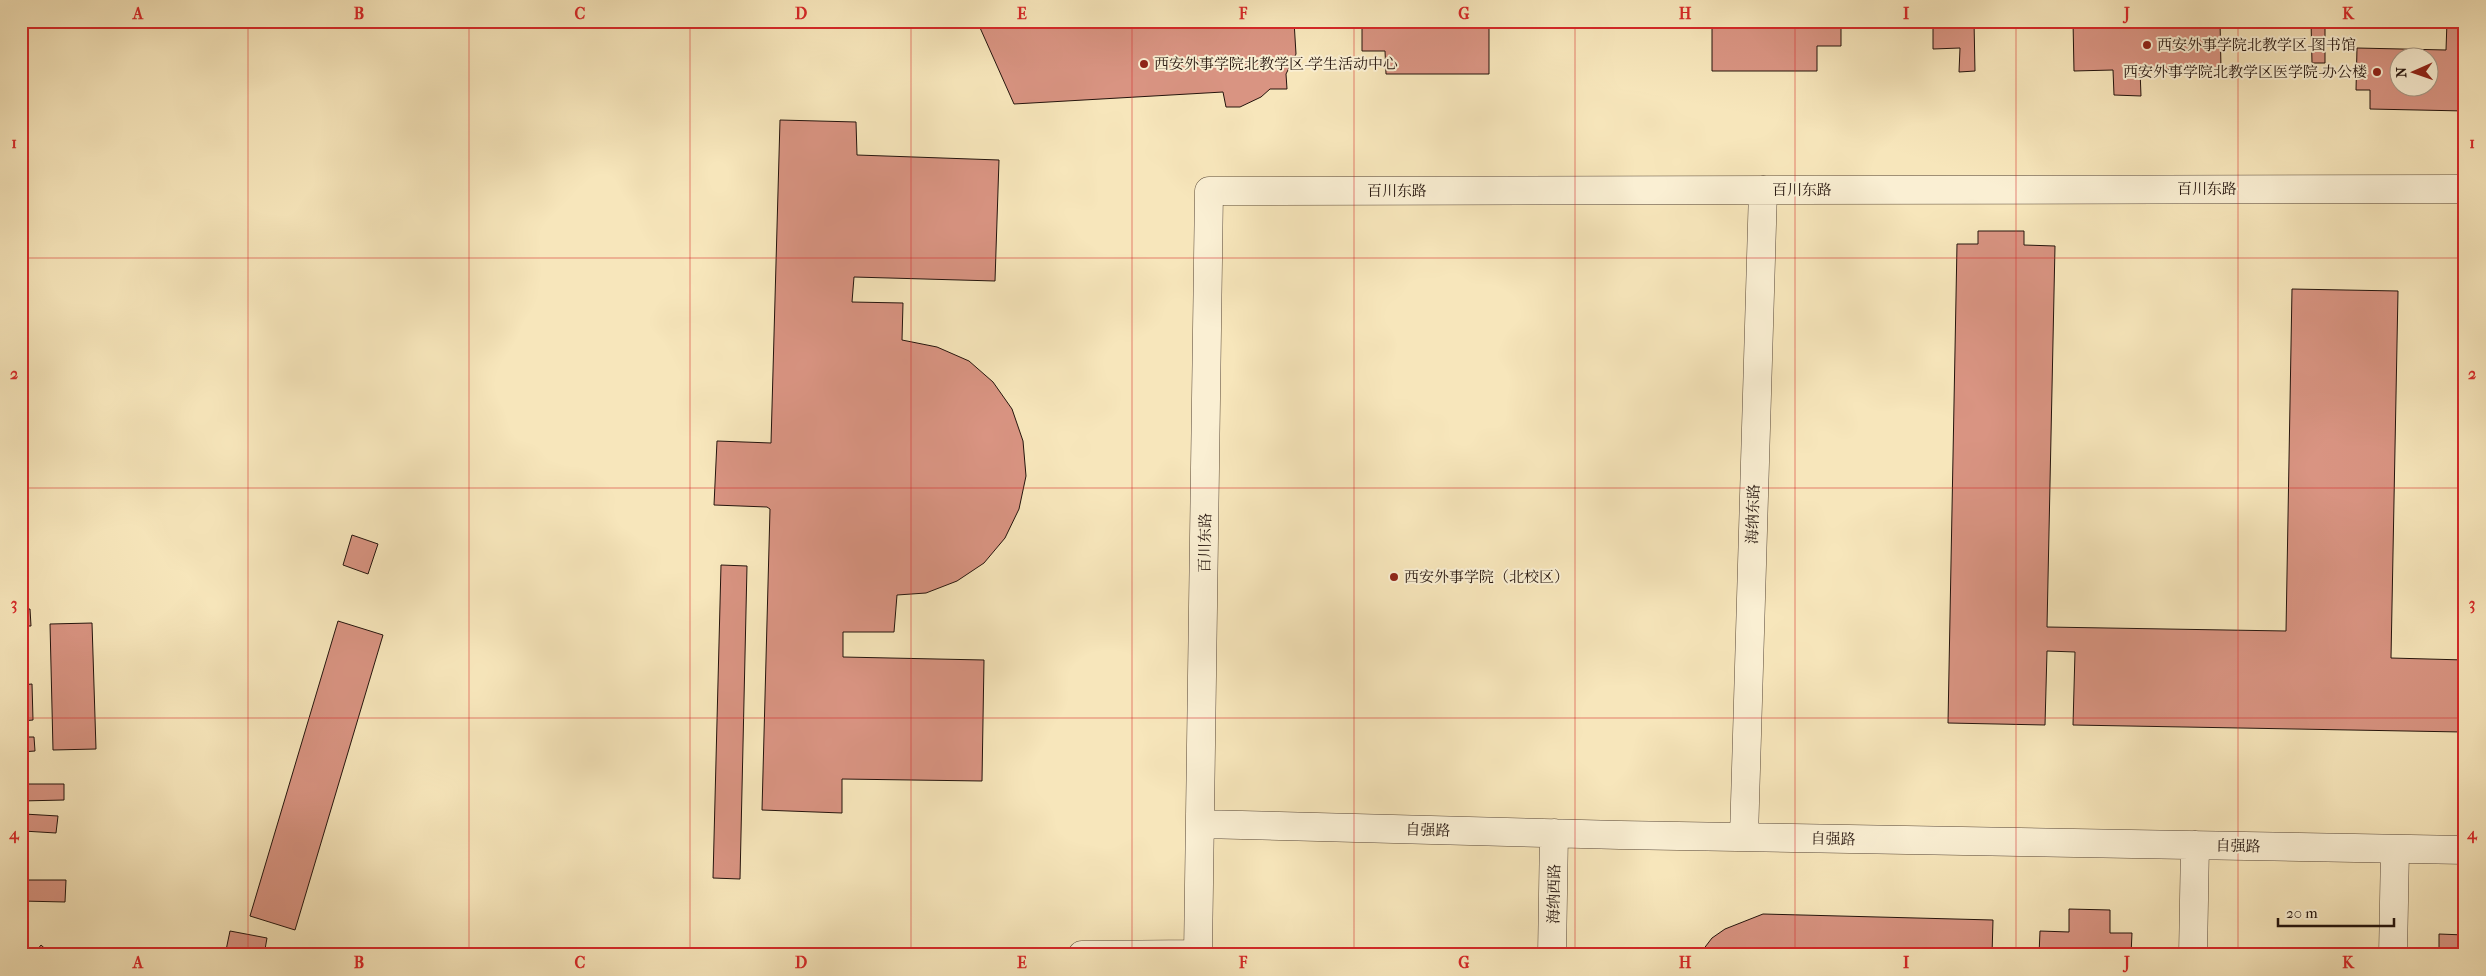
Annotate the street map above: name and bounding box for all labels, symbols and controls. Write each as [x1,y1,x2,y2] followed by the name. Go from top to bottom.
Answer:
[132,4,144,23] text: A
[354,4,364,23] text: B
[575,4,586,23] text: C
[795,4,807,23] text: D
[1017,4,1027,23] text: E
[1238,4,1248,23] text: F
[1458,4,1470,23] text: G
[1679,4,1692,23] text: H
[1903,4,1910,23] text: I
[2122,4,2130,24] text: J
[2342,4,2355,23] text: K
[2157,36,2356,54] place label: 西安外事学院北教学区-图书馆
[2141,39,2153,51] marker: 西安外事学院北教学区-图书馆
[2388,48,2438,98] north arrow
[1154,55,1398,73] place label: 西安外事学院北教学区-学生活动中心
[1138,58,1150,70] marker: 西安外事学院北教学区-学生活动中心
[2123,63,2367,81] place label: 西安外事学院北教学区医学院-办公楼
[2371,66,2383,78] marker: 西安外事学院北教学区医学院-办公楼
[2393,66,2410,78] text: N
[11,133,17,152] text: 1
[2469,133,2475,152] text: 1
[2177,180,2237,198] street label: 百川东路
[1772,181,1832,199] street label: 百川东路
[1367,182,1427,200] street label: 百川东路
[10,364,18,383] text: 2
[2468,364,2476,383] text: 2
[1743,484,1763,544] street label: 海纳东路
[1195,513,1215,573] street label: 百川东路
[1404,568,1569,586] place label: 西安外事学院（北校区）
[1388,571,1400,583] marker: 西安外事学院（北校区）
[11,594,17,614] text: 3
[2469,594,2475,614] text: 3
[1405,820,1451,840] street label: 自强路
[8,824,20,844] text: 4
[2466,824,2478,844] text: 4
[1810,830,1856,848] street label: 自强路
[2215,837,2261,855] street label: 自强路
[1544,864,1564,924] street label: 海纳西路
[2278,896,2395,928] scale bar
[2286,904,2318,922] text: 20 m
[132,953,144,972] text: A
[354,953,364,972] text: B
[575,953,586,972] text: C
[795,953,807,972] text: D
[1017,953,1027,972] text: E
[1238,953,1248,972] text: F
[1458,953,1470,972] text: G
[1679,953,1692,972] text: H
[1903,953,1910,972] text: I
[2122,953,2130,973] text: J
[2342,953,2355,972] text: K

